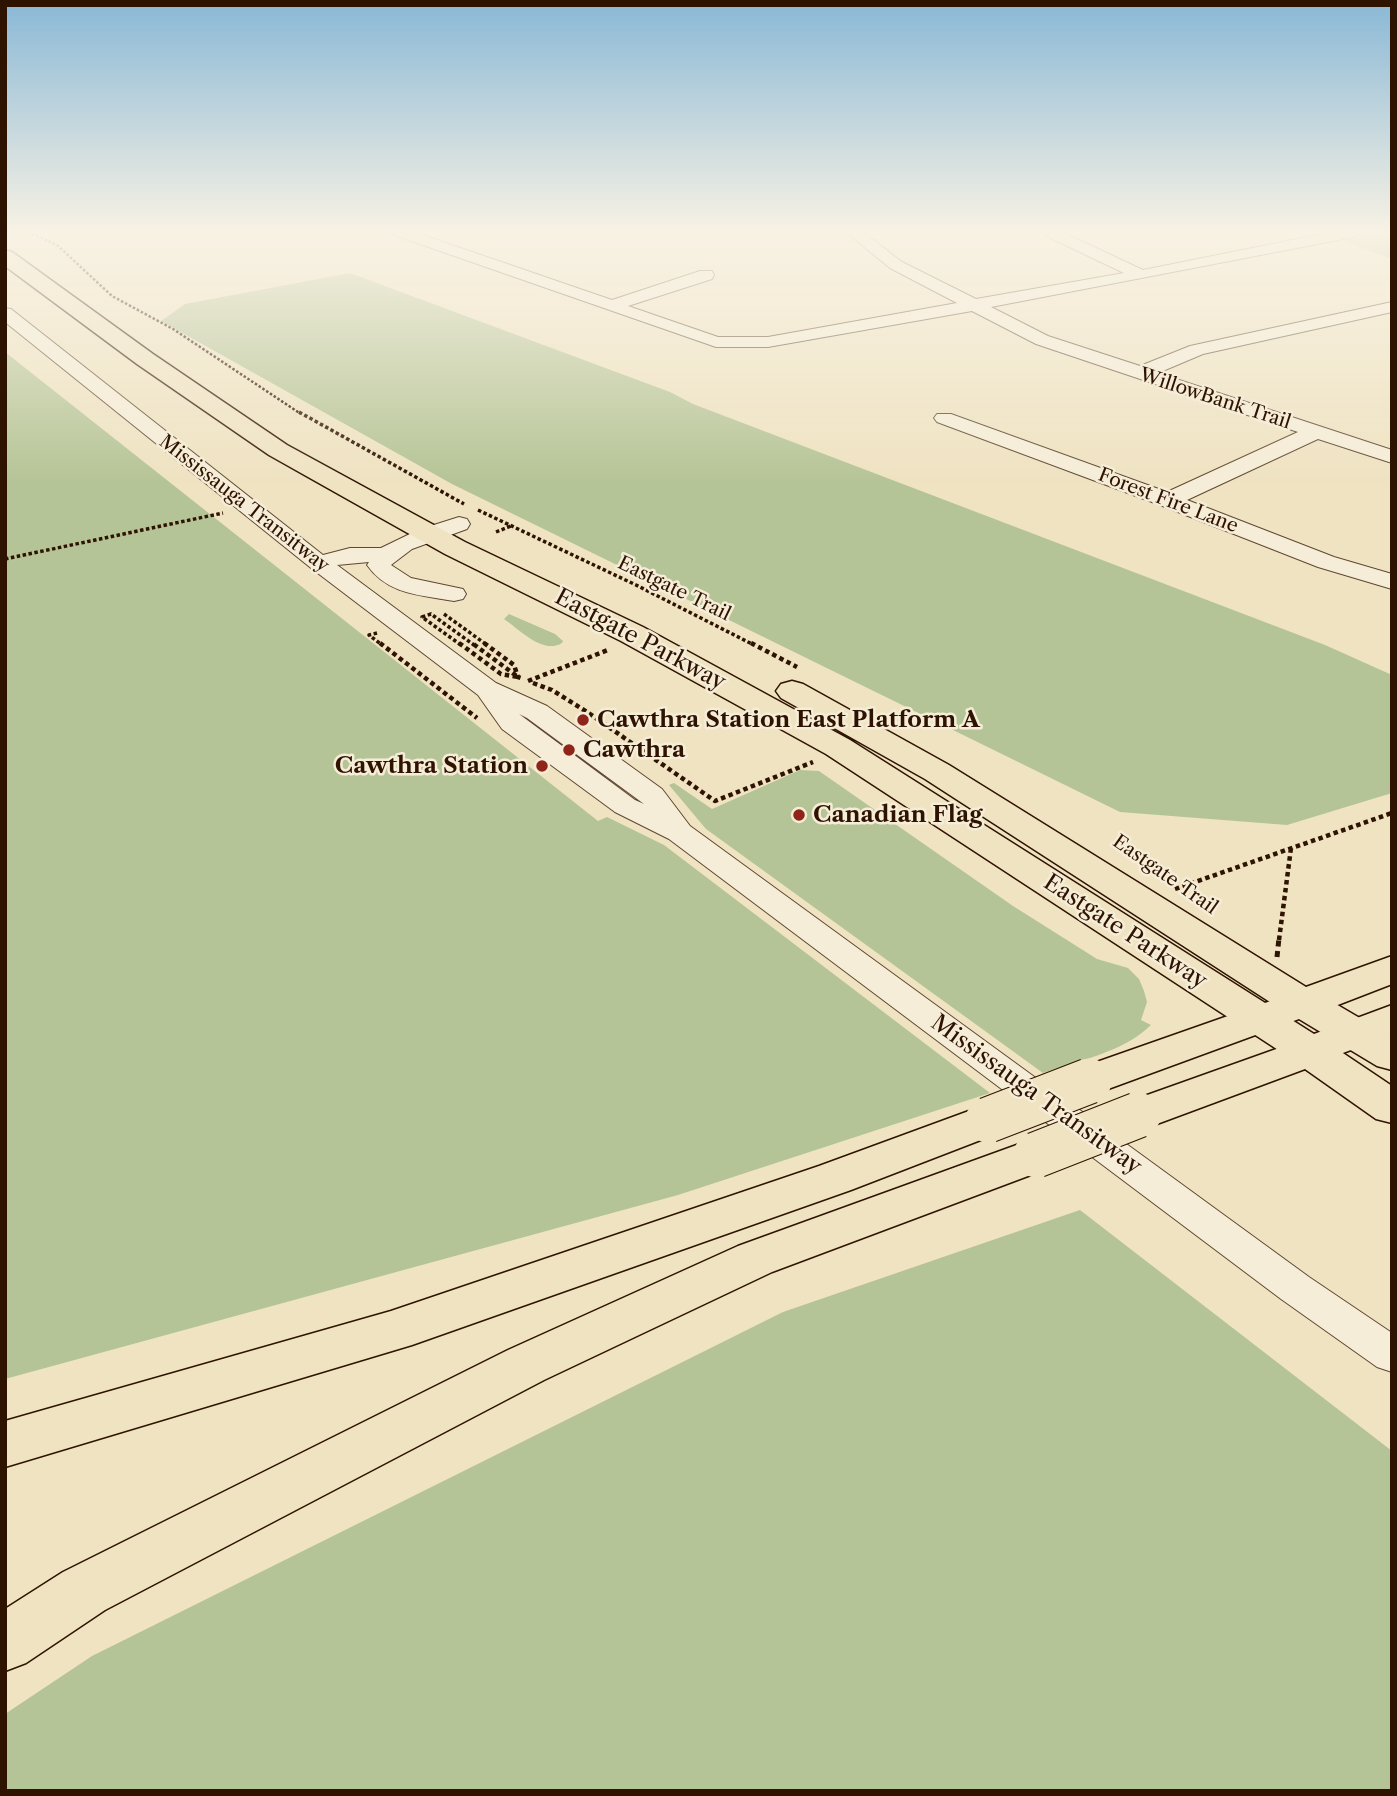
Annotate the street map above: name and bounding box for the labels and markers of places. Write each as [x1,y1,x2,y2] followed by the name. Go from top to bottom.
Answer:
[597,706,980,734] place label: Cawthra Station East Platform A
[575,712,591,728] marker: Cawthra Station East Platform A
[583,736,685,764] place label: Cawthra
[561,742,577,758] marker: Cawthra
[335,752,528,780] place label: Cawthra Station
[534,758,550,774] marker: Cawthra Station
[813,801,983,829] place label: Canadian Flag
[791,807,807,823] marker: Canadian Flag

